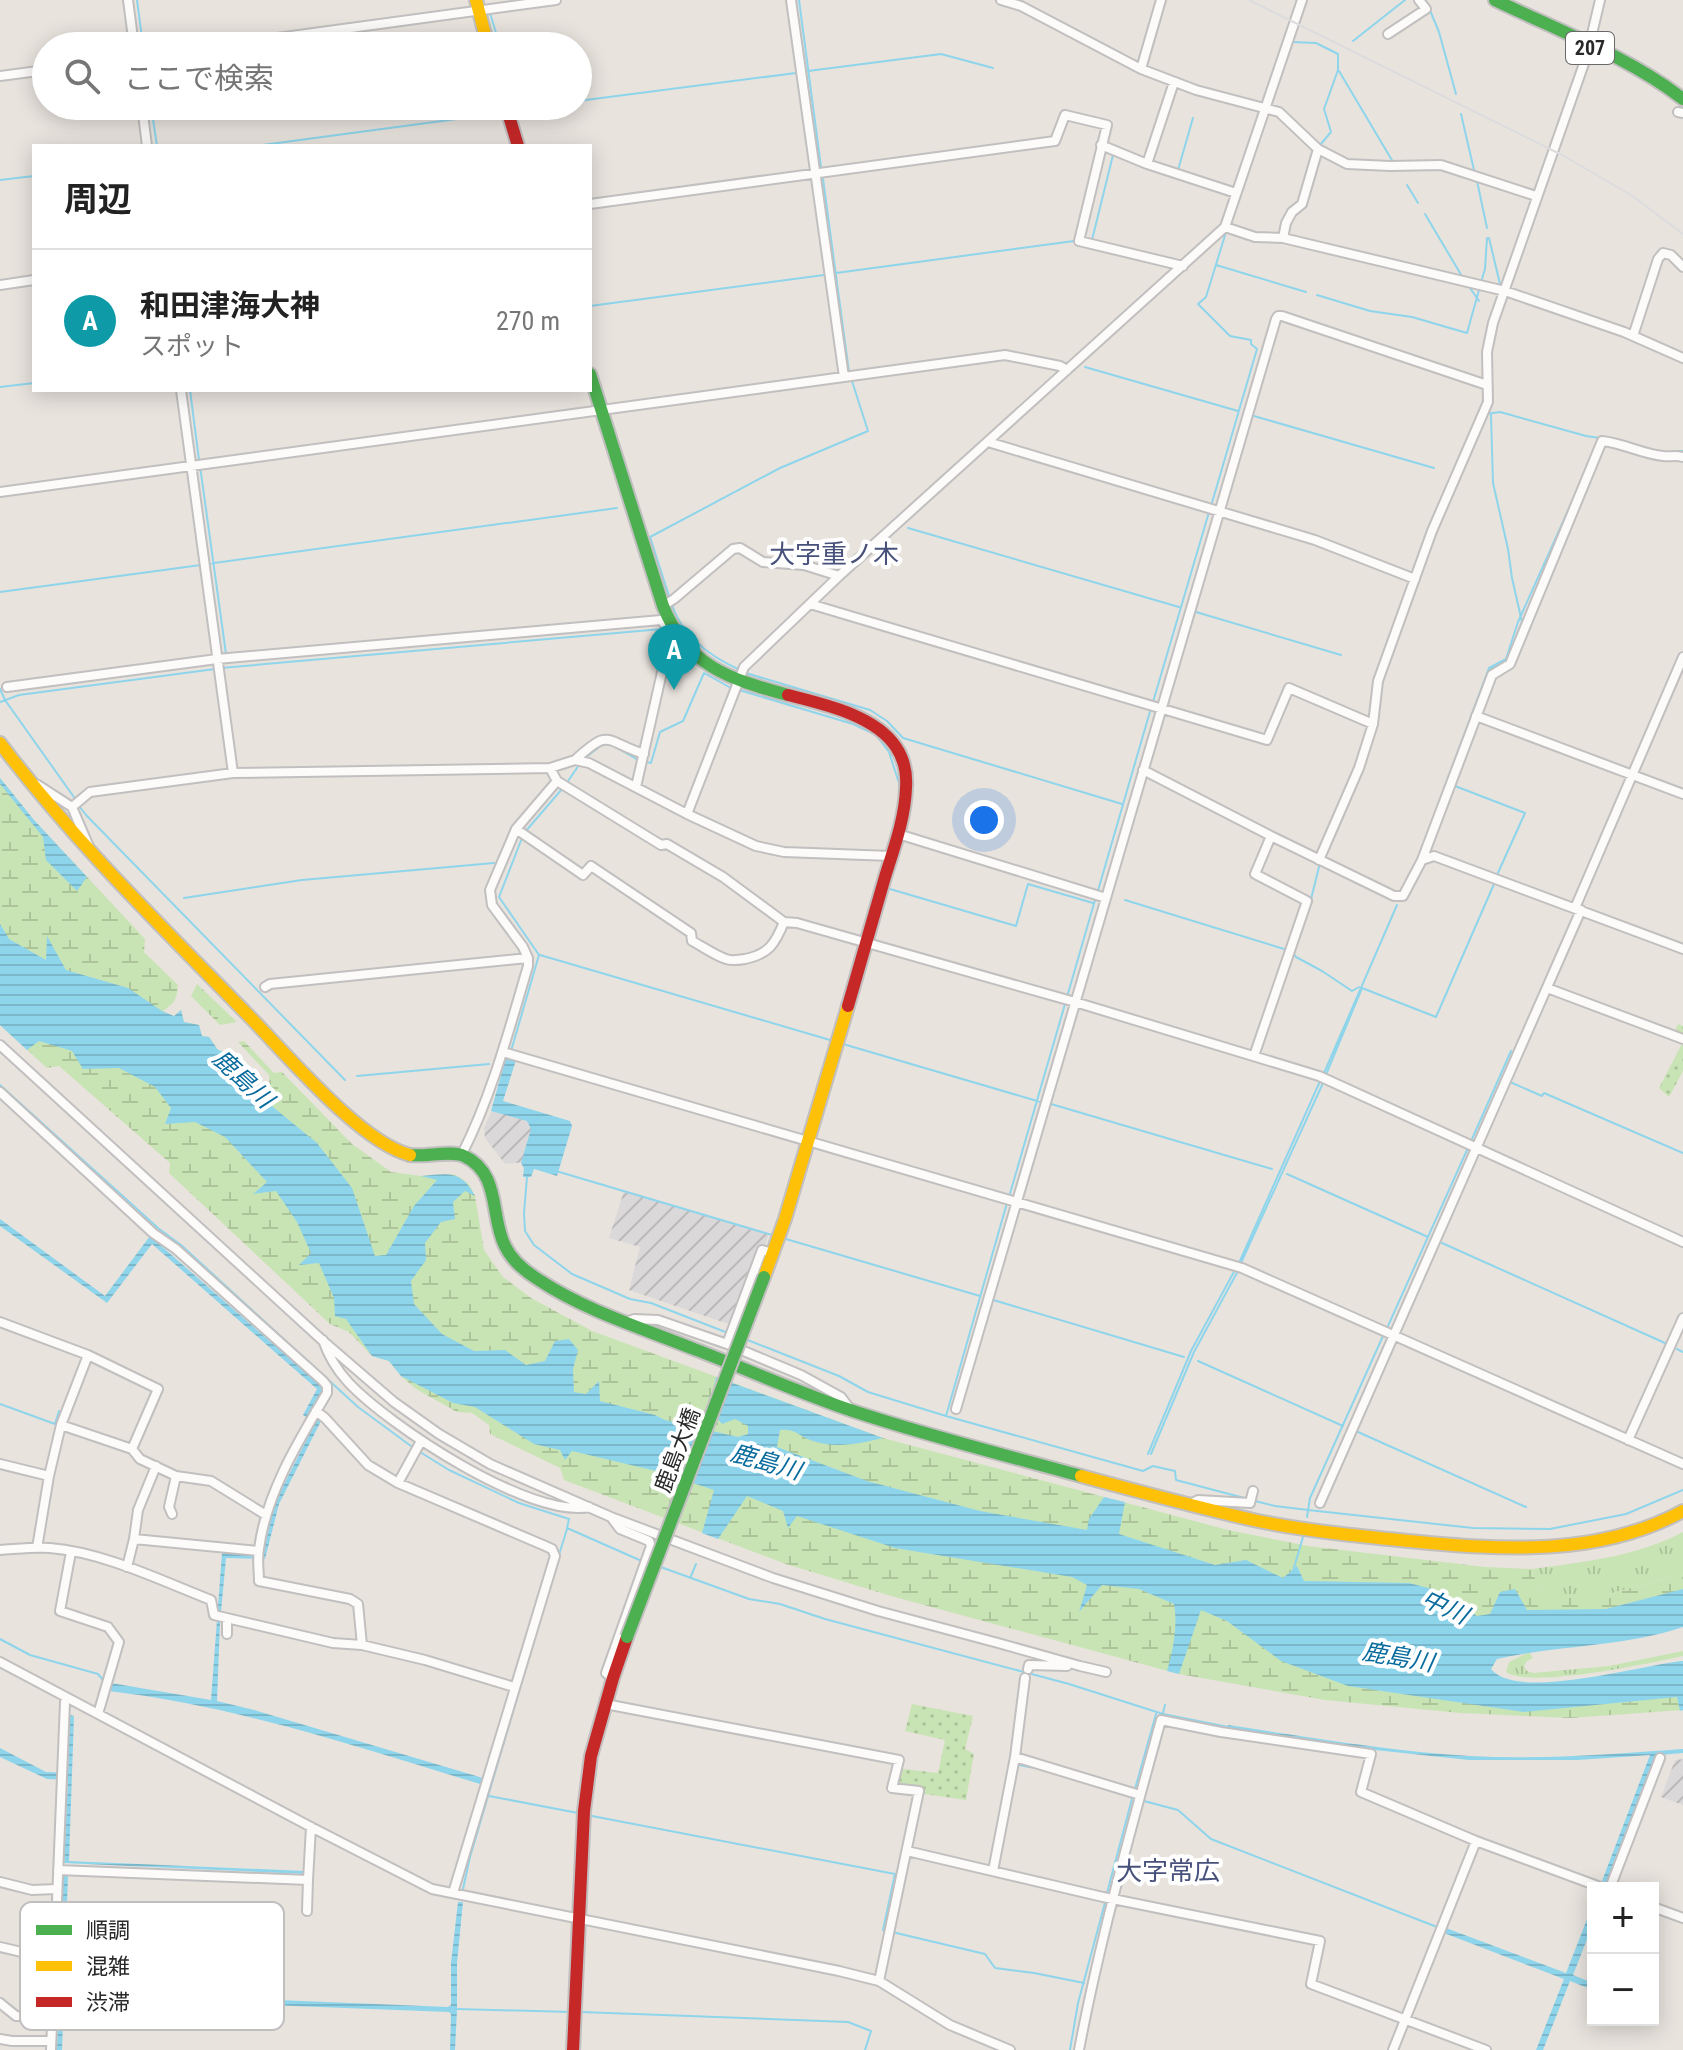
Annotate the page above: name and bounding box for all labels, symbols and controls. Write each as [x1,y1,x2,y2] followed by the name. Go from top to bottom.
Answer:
[32,32,592,120] search box
[1566,32,1614,64] road number: 207
[60,54,104,98] icon: search
[124,61,274,96] text: ここで検索
[64,179,132,219] text: 周辺
[140,288,320,323] text: 和田津海大神
[82,306,98,336] text: A
[496,306,560,336] text: 270 m
[140,331,244,361] text: スポット
[769,539,899,569] district label: 大字重ノ木
[648,624,700,690] pin: A
[964,800,1004,840] your location
[207,1044,281,1116] water label: 鹿島川
[650,1405,705,1496] street label: 鹿島大橋
[728,1439,807,1486] water label: 鹿島川
[1417,1584,1475,1631] water label: 中川
[1360,1637,1439,1678] water label: 鹿島川
[1116,1856,1220,1886] district label: 大字常広
[1587,1882,1659,2026] map controls
[1587,1882,1659,1954] button: +
[20,1902,284,2030] legend
[86,1918,130,1943] text: 順調
[86,1954,130,1979] text: 混雑
[1587,1954,1659,2026] button: −
[86,1990,130,2015] text: 渋滞

